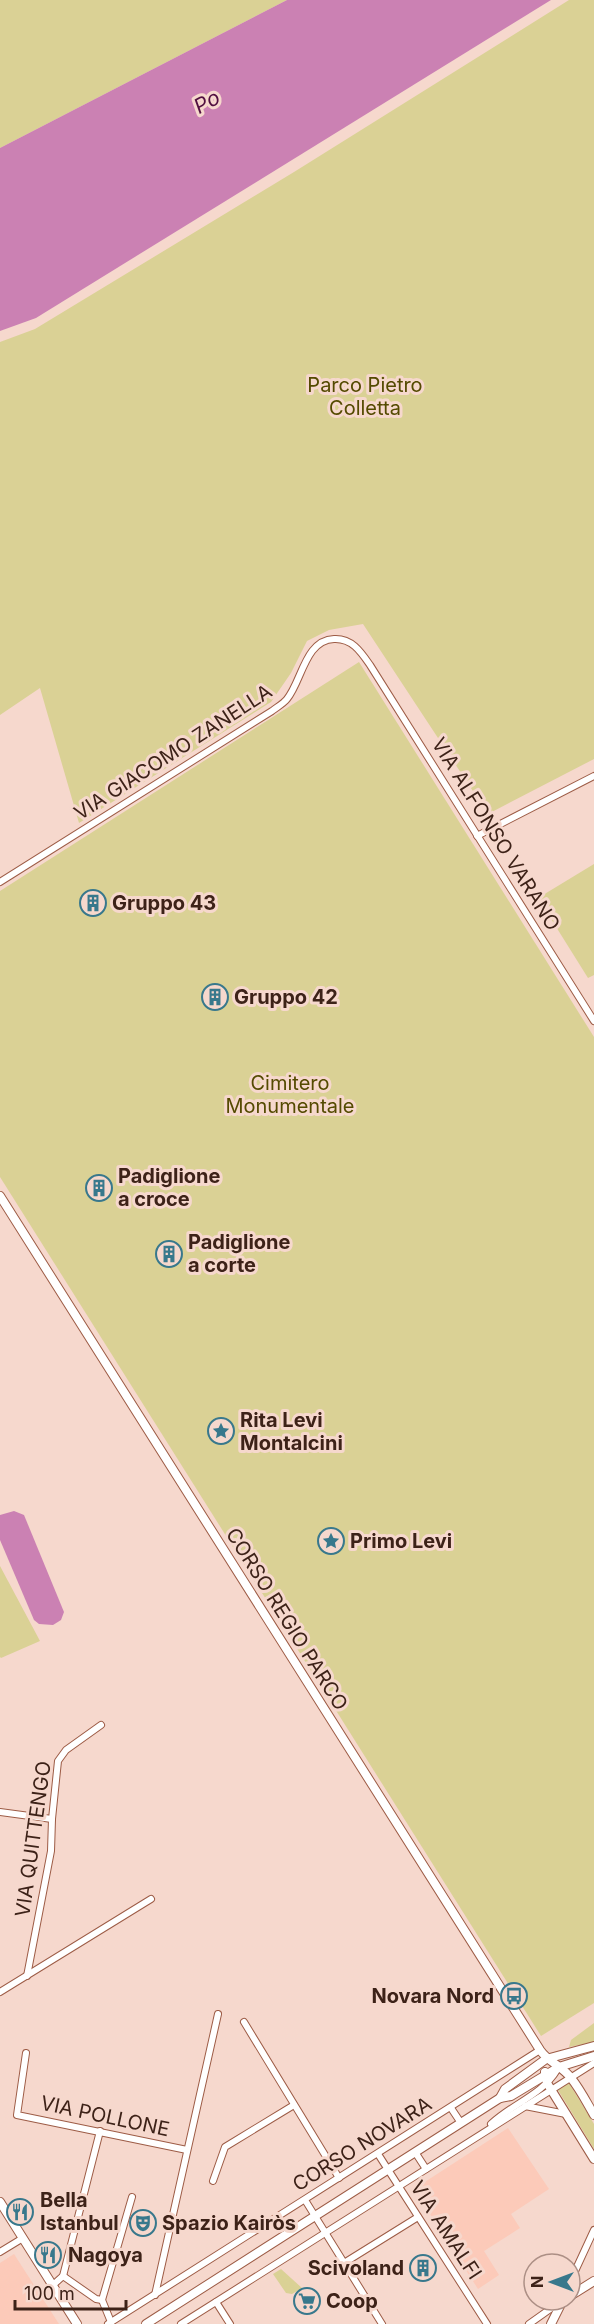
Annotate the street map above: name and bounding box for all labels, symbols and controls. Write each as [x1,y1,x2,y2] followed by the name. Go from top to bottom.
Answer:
[189,84,224,119] water label: Po
[307,373,423,420] park label: Parco Pietro Colletta
[70,679,276,825] street label: VIA GIACOMO ZANELLA
[427,733,565,935] street label: VIA ALFONSO VARANO
[78,888,108,918] building icon: Gruppo 43
[112,891,216,915] place label: Gruppo 43
[200,982,230,1012] building icon: Gruppo 42
[234,985,338,1009] place label: Gruppo 42
[225,1071,355,1118] park label: Cimitero Monumentale
[118,1164,221,1211] place label: Padiglione a croce
[84,1173,114,1203] building icon: Padiglione a croce
[188,1230,291,1277] place label: Padiglione a corte
[154,1239,184,1269] building icon: Padiglione a corte
[240,1408,343,1455] place label: Rita Levi Montalcini
[206,1416,236,1446] place icon: Rita Levi Montalcini
[221,1523,353,1715] street label: CORSO REGIO PARCO
[316,1526,346,1556] place icon: Primo Levi
[350,1529,452,1553] place label: Primo Levi
[10,1759,56,1919] street label: VIA QUITTENGO
[499,1981,529,2011] bus stop icon: Novara Nord
[371,1984,494,2008] place label: Novara Nord
[38,2091,172,2141] street label: VIA POLLONE
[288,2092,436,2196] street label: CORSO NOVARA
[405,2176,487,2284] street label: VIA AMALFI
[40,2188,119,2235] place label: Bella Istanbul
[5,2197,35,2227] restaurant icon: Bella Istanbul
[128,2208,158,2238] theatre icon: Spazio Kairòs
[162,2211,296,2235] place label: Spazio Kairòs
[33,2240,63,2270] restaurant icon: Nagoya
[68,2243,143,2267] place label: Nagoya
[522,2252,582,2312] north arrow
[408,2253,438,2283] building icon: Scivoland
[308,2256,404,2280] place label: Scivoland
[15,2273,126,2311] scale bar
[527,2276,547,2288] text: N
[24,2283,75,2304] text: 100 m
[292,2286,322,2316] supermarket icon: Coop
[326,2289,378,2313] place label: Coop

